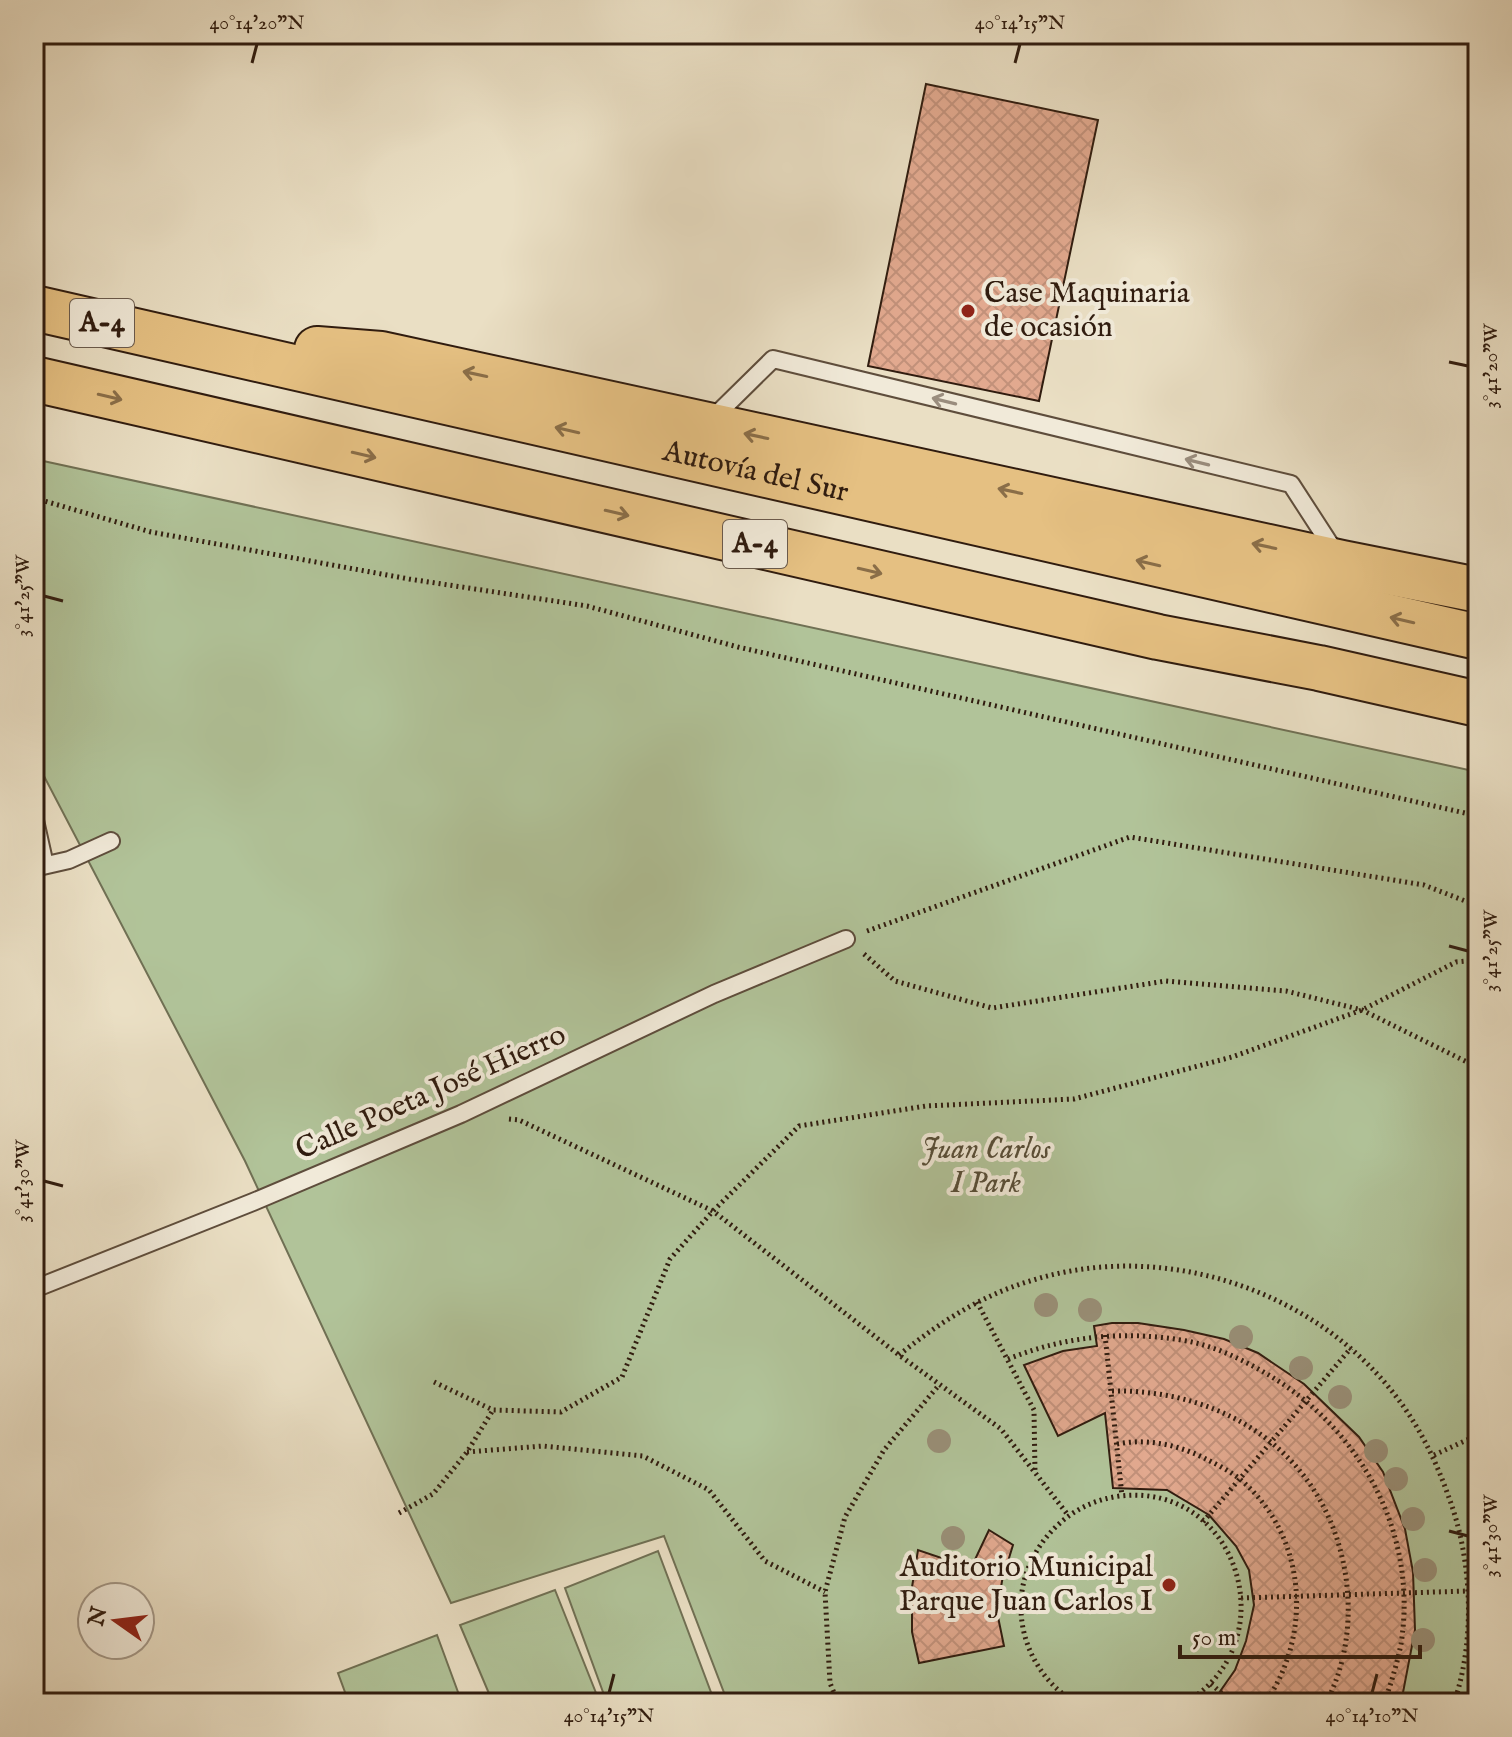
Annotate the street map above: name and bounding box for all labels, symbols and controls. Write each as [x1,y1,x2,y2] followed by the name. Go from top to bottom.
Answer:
[209,11,305,36] text: 40°14'20"N
[975,11,1065,36] text: 40°14'15"N
[984,275,1190,347] place label: Case Maquinaria de ocasión
[70,299,134,347] road number: A-4
[959,302,977,320] marker: Case Maquinaria de ocasión
[1479,323,1504,408] text: 3°41'20"W
[463,366,488,381] one-way arrow
[97,390,122,405] one-way arrow
[932,392,958,407] one-way arrow
[555,421,581,436] one-way arrow
[744,428,770,443] one-way arrow
[658,433,852,512] street label: Autovía del Sur
[350,448,376,463] one-way arrow
[1185,453,1210,468] one-way arrow
[998,483,1024,498] one-way arrow
[604,506,629,521] one-way arrow
[723,520,787,568] road number: A-4
[1252,538,1278,553] one-way arrow
[11,554,36,637] text: 3°41'25"W
[1136,555,1161,570] one-way arrow
[857,564,883,579] one-way arrow
[1390,612,1415,627] one-way arrow
[1479,909,1504,992] text: 3°41'25"W
[290,1016,572,1170] street label: Calle Poeta José Hierro
[922,1131,1051,1203] park label: Juan Carlos I Park
[11,1139,36,1222] text: 3°41'30"W
[1479,1494,1504,1577] text: 3°41'30"W
[899,1549,1154,1621] place label: Auditorio Municipal Parque Juan Carlos I
[1160,1576,1178,1594] marker: Auditorio Municipal Parque Juan Carlos I
[76,1581,156,1661] north arrow
[82,1604,114,1630] text: N
[1180,1609,1420,1659] scale bar
[1192,1623,1236,1654] text: 50 m
[564,1704,654,1729] text: 40°14'15"N
[1325,1704,1419,1729] text: 40°14'10"N

